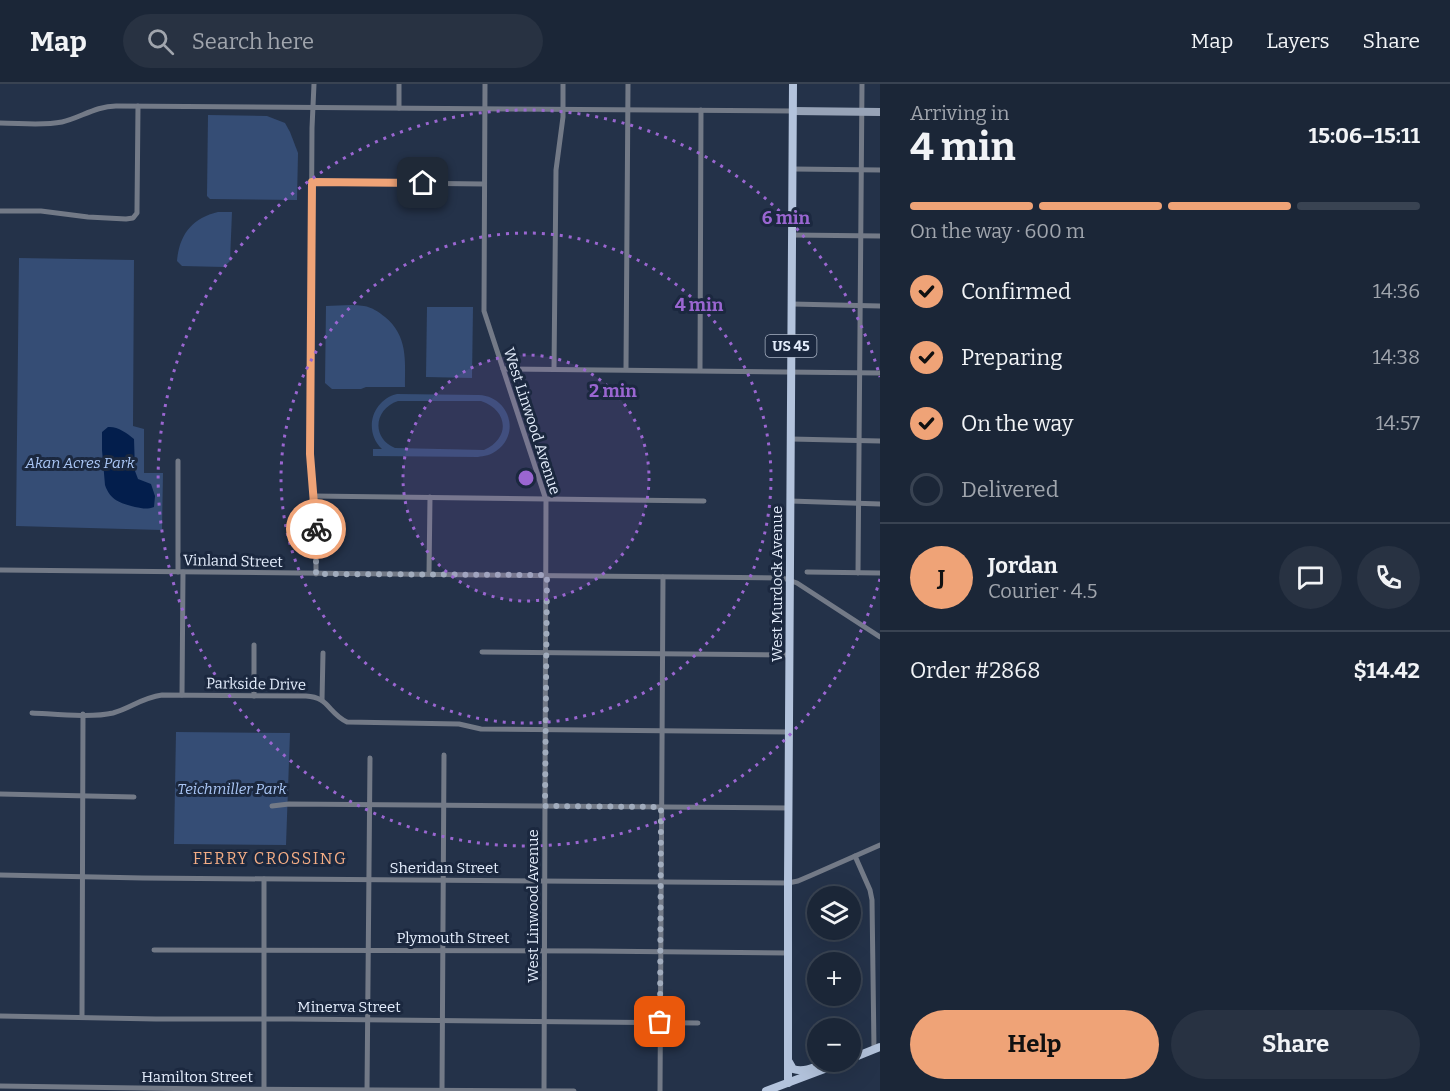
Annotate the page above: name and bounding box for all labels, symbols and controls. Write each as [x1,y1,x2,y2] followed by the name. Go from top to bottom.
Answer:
[123,14,543,68] search box
[30,25,87,58] text: Map
[144,25,177,58] icon: search
[192,28,314,55] text: Search here
[1191,28,1233,54] text: Map
[1266,28,1330,54] text: Layers
[1363,28,1420,54] text: Share
[910,101,1009,125] text: Arriving in
[1308,122,1420,149] text: 15:06–15:11
[910,124,1016,170] text: 4 min
[397,157,448,208] pin
[406,166,439,199] icon: home
[762,207,811,229] text: 6 min
[910,219,1085,243] text: On the way · 600 m
[910,275,943,308] icon: check
[961,278,1071,305] text: Confirmed
[1373,279,1420,303] text: 14:36
[675,294,724,316] text: 4 min
[766,335,816,357] road number: US 45
[910,341,943,374] icon: check
[961,344,1063,371] text: Preparing
[500,345,564,497] street label: West Linwood Avenue
[1373,345,1420,369] text: 14:38
[589,380,637,402] text: 2 min
[910,407,943,440] icon: check
[961,410,1073,437] text: On the way
[1376,411,1420,435] text: 14:57
[24,454,136,472] park label: Akan Acres Park
[516,468,536,488] centre of rings
[961,476,1059,503] text: Delivered
[286,499,346,559] courier
[768,506,786,662] street label: West Murdock Avenue
[300,513,333,546] icon: bike
[1279,546,1342,609] button: chat
[1357,546,1420,609] button: phone
[183,551,284,571] street label: Vinland Street
[988,552,1058,579] text: Jordan
[938,564,945,591] text: J
[988,579,1097,603] text: Courier · 4.5
[910,657,1040,684] text: Order #2868
[1353,657,1420,684] text: $14.42
[206,674,306,694] street label: Parkside Drive
[177,780,288,798] park label: Teichmiller Park
[524,829,542,983] street label: West Linwood Avenue
[193,849,347,868] district label: FERRY CROSSING
[389,859,499,877] street label: Sheridan Street
[807,886,861,1072] map controls
[807,886,861,940] button: layers
[397,929,510,947] street label: Plymouth Street
[807,952,861,1006] button: +
[634,996,685,1047] pin
[297,998,401,1016] street label: Minerva Street
[643,1005,676,1038] icon: bag
[910,1010,1159,1079] button: Help
[1171,1010,1420,1079] button: Share
[807,1018,861,1072] button: −
[141,1068,253,1086] street label: Hamilton Street

